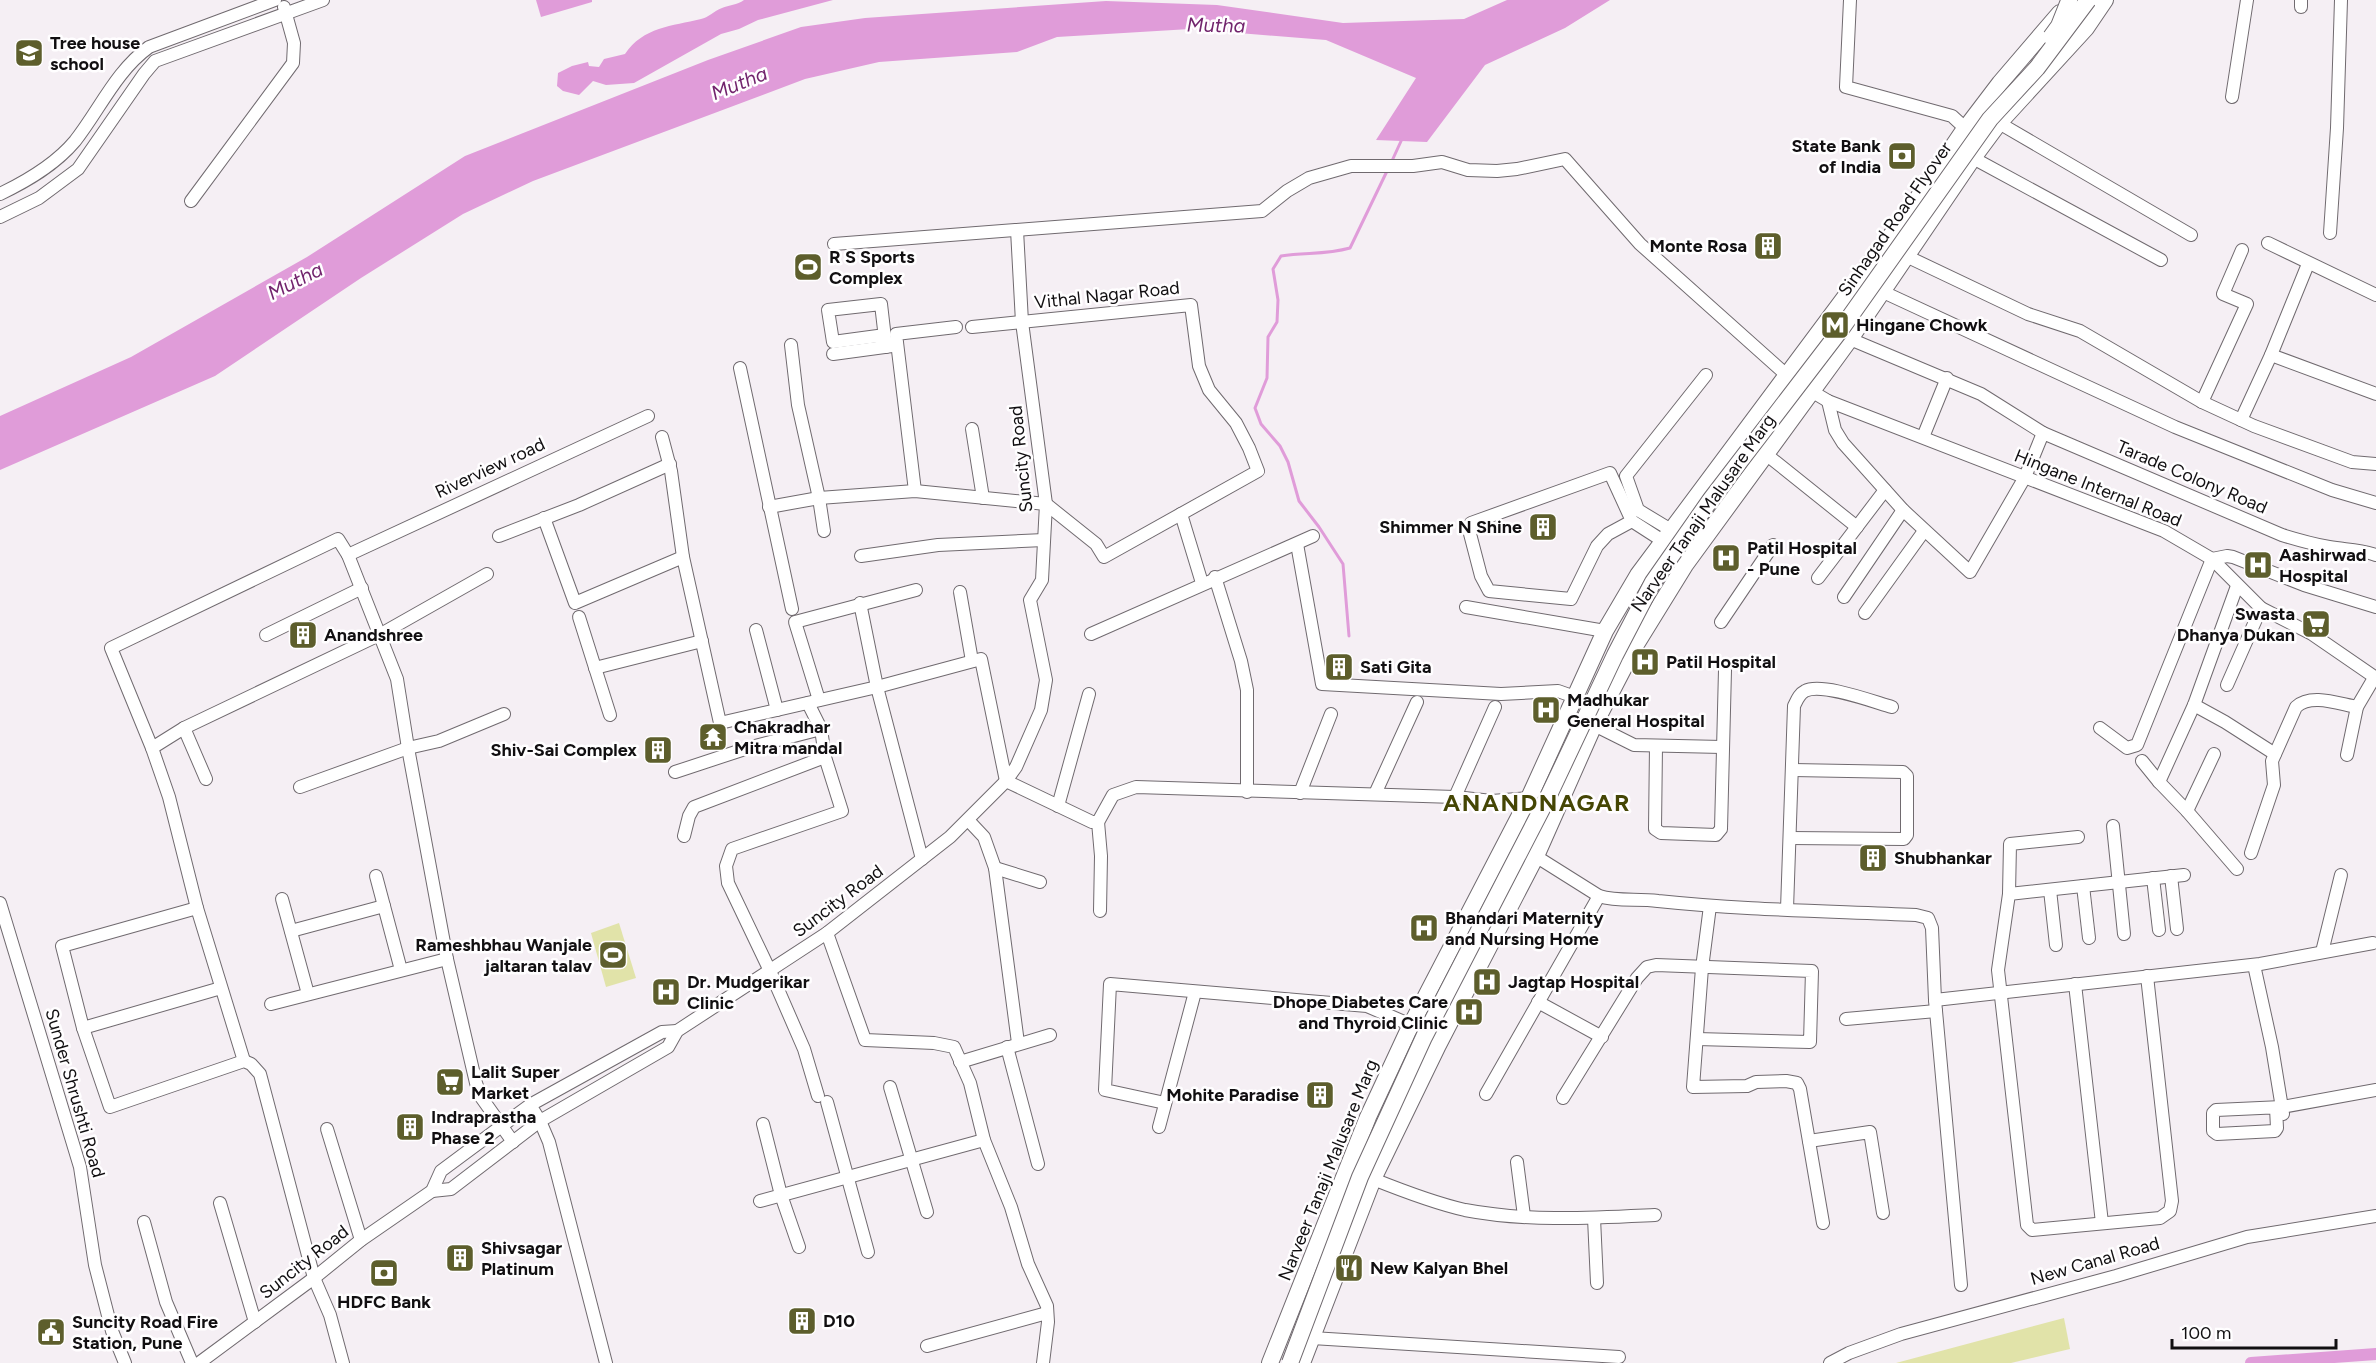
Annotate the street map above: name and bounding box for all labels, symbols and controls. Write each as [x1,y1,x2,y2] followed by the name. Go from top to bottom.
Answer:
[1186,12,1246,38] water label: Mutha
[50,32,140,75] place label: Tree house school
[13,37,45,69] school or university icon: Tree house school
[707,61,771,105] water label: Mutha
[1792,135,1881,178] place label: State Bank of India
[1833,138,1957,300] street label: Sinhagad Road Flyover
[1886,140,1918,172] bank icon: State Bank of India
[1752,230,1784,262] building icon: Monte Rosa
[1650,235,1747,257] place label: Monte Rosa
[829,246,915,289] place label: R S Sports Complex
[792,251,824,283] sports icon: R S Sports Complex
[263,257,327,305] water label: Mutha
[1033,276,1181,314] street label: Vithal Nagar Road
[1819,309,1851,341] metro station icon: Hingane Chowk
[1856,314,1988,336] place label: Hingane Chowk
[1004,405,1038,513] street label: Suncity Road
[1626,410,1780,616] street label: Narveer Tanaji Malusare Marg
[432,433,548,503] street label: Riverview road
[2114,435,2270,519] street label: Tarade Colony Road
[2011,444,2185,532] street label: Hingane Internal Road
[1527,511,1559,543] building icon: Shimmer N Shine
[1379,516,1522,538] place label: Shimmer N Shine
[1747,537,1857,580] place label: Patil Hospital - Pune
[1710,542,1742,574] hospital icon: Patil Hospital - Pune
[2279,544,2366,587] place label: Aashirwad Hospital
[2242,549,2274,581] hospital icon: Aashirwad Hospital
[2177,603,2295,646] place label: Swasta Dhanya Dukan
[2300,608,2332,640] supermarket icon: Swasta Dhanya Dukan
[287,619,319,651] building icon: Anandshree
[324,624,423,646] place label: Anandshree
[1629,646,1661,678] hospital icon: Patil Hospital
[1323,651,1355,683] building icon: Sati Gita
[1666,651,1776,673] place label: Patil Hospital
[1360,656,1432,678] place label: Sati Gita
[1567,689,1705,732] place label: Madhukar General Hospital
[1530,694,1562,726] hospital icon: Madhukar General Hospital
[734,716,842,759] place label: Chakradhar Mitra mandal
[697,721,729,753] temple icon: Chakradhar Mitra mandal
[642,734,674,766] building icon: Shiv-Sai Complex
[490,739,637,761] place label: Shiv-Sai Complex
[1443,788,1631,817] district label: ANANDNAGAR
[1857,842,1889,874] building icon: Shubhankar
[1894,847,1992,869] place label: Shubhankar
[789,860,887,942] street label: Suncity Road
[1445,907,1604,950] place label: Bhandari Maternity and Nursing Home
[1408,912,1440,944] hospital icon: Bhandari Maternity and Nursing Home
[415,934,592,977] place label: Rameshbhau Wanjale jaltaran talav
[597,939,629,971] sports icon: Rameshbhau Wanjale jaltaran talav
[1471,966,1503,998] hospital icon: Jagtap Hospital
[687,971,810,1014] place label: Dr. Mudgerikar Clinic
[1508,971,1639,993] place label: Jagtap Hospital
[650,976,682,1008] hospital icon: Dr. Mudgerikar Clinic
[1273,991,1448,1034] place label: Dhope Diabetes Care and Thyroid Clinic
[1453,996,1485,1028] hospital icon: Dhope Diabetes Care and Thyroid Clinic
[40,1006,110,1180] street label: Sunder Shrushti Road
[1273,1056,1383,1284] street label: Narveer Tanaji Malusare Marg
[471,1061,560,1104] place label: Lalit Super Market
[434,1066,466,1098] supermarket icon: Lalit Super Market
[1304,1079,1336,1111] building icon: Mohite Paradise
[1166,1084,1299,1106] place label: Mohite Paradise
[431,1106,536,1149] place label: Indraprastha Phase 2
[394,1111,426,1143] building icon: Indraprastha Phase 2
[255,1220,353,1304] street label: Suncity Road
[2028,1232,2162,1290] street label: New Canal Road
[481,1237,562,1280] place label: Shivsagar Platinum
[444,1242,476,1274] building icon: Shivsagar Platinum
[1333,1252,1365,1284] restaurant icon: New Kalyan Bhel
[368,1257,400,1289] bank icon: HDFC Bank
[1370,1257,1508,1279] place label: New Kalyan Bhel
[337,1291,431,1313] place label: HDFC Bank
[786,1305,818,1337] building icon: D10
[823,1310,855,1332] place label: D10
[72,1311,218,1354] place label: Suncity Road Fire Station, Pune
[2172,1312,2336,1350] scale bar
[35,1316,67,1348] public building icon: Suncity Road Fire Station, Pune
[2181,1322,2231,1344] text: 100 m

